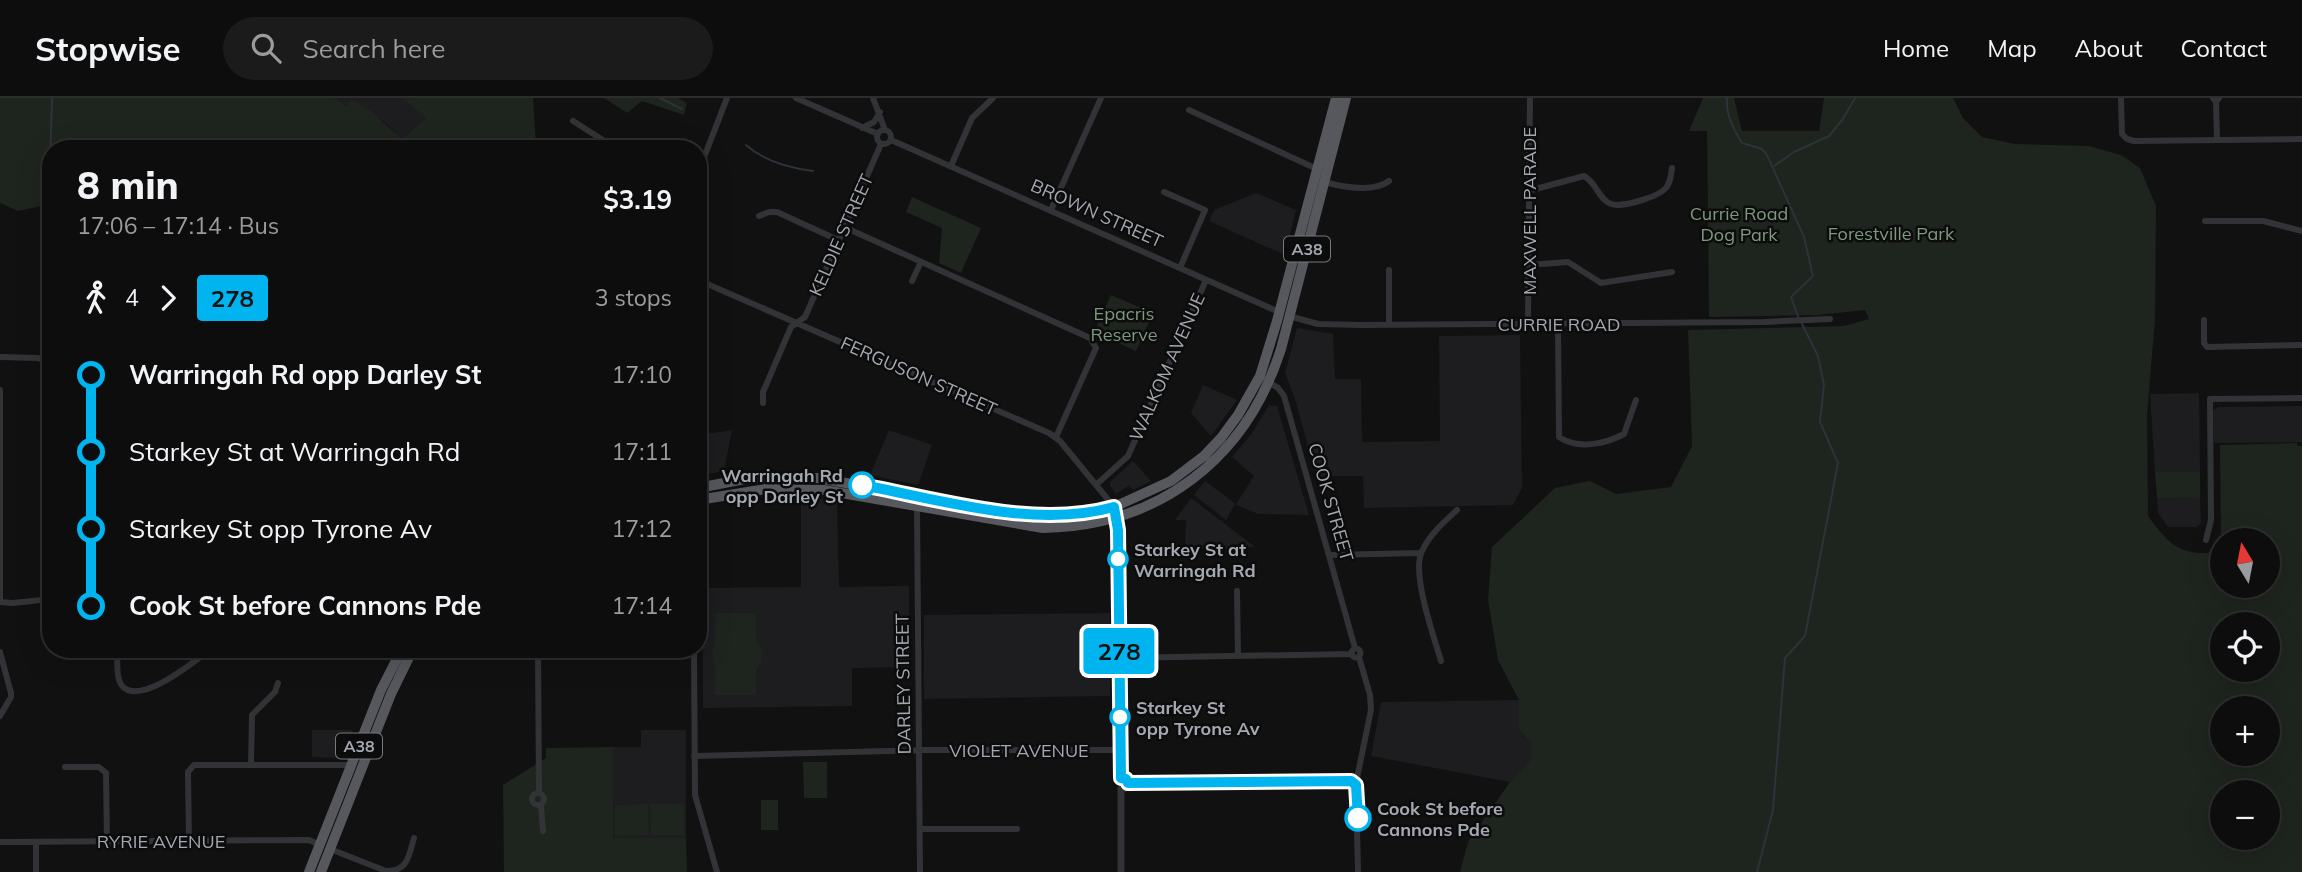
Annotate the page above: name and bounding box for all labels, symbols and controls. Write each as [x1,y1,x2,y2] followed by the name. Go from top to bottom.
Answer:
[223,17,713,80] search box
[35,28,181,69] text: Stopwise
[247,29,285,67] icon: search
[303,32,445,65] text: Search here
[1883,33,1949,63] text: Home
[1987,33,2037,63] text: Map
[2075,33,2143,63] text: About
[2181,33,2267,63] text: Contact
[1518,127,1541,295] street label: MAXWELL PARADE
[77,161,179,209] text: 8 min
[804,170,878,300] street label: KELDIE STREET
[1027,174,1167,253] street label: BROWN STREET
[603,183,672,216] text: $3.19
[1690,202,1788,246] park label: Currie Road Dog Park
[77,211,279,240] text: 17:06 – 17:14 · Bus
[1828,222,1955,245] park label: Forestville Park
[1284,237,1330,262] road number: A38
[77,279,115,317] icon: walk
[149,279,187,317] icon: forward
[125,283,139,312] text: 4
[211,283,254,313] text: 278
[595,283,672,312] text: 3 stops
[1124,289,1210,445] street label: WALKOM AVENUE
[1090,302,1158,346] park label: Epacris Reserve
[1497,313,1621,336] street label: CURRIE ROAD
[837,331,1001,421] street label: FERGUSON STREET
[129,358,481,391] text: Warringah Rd opp Darley St
[612,360,672,389] text: 17:10
[129,435,460,468] text: Starkey St at Warringah Rd
[612,437,672,466] text: 17:11
[1303,440,1359,564] street label: COOK STREET
[721,464,843,508] place label: Warringah Rd opp Darley St
[849,472,875,498] marker: Warringah Rd opp Darley St
[129,512,432,545] text: Starkey St opp Tyrone Av
[612,514,672,543] text: 17:12
[2210,528,2280,598] north arrow
[2210,528,2280,850] map controls
[1134,538,1256,582] place label: Starkey St at Warringah Rd
[1108,549,1128,569] marker: Starkey St at Warringah Rd
[129,589,481,622] text: Cook St before Cannons Pde
[612,591,672,620] text: 17:14
[2210,612,2280,682] button: locate
[890,613,916,755] street label: DARLEY STREET
[1079,628,1159,674] line badge: 278
[1097,636,1141,666] text: 278
[1136,696,1260,740] place label: Starkey St opp Tyrone Av
[2210,696,2280,766] button: +
[1110,707,1130,727] marker: Starkey St opp Tyrone Av
[336,734,382,758] road number: A38
[949,739,1089,762] street label: VIOLET AVENUE
[2210,780,2280,850] button: −
[1377,797,1503,841] place label: Cook St before Cannons Pde
[1345,805,1371,831] marker: Cook St before Cannons Pde
[97,830,225,853] street label: RYRIE AVENUE

